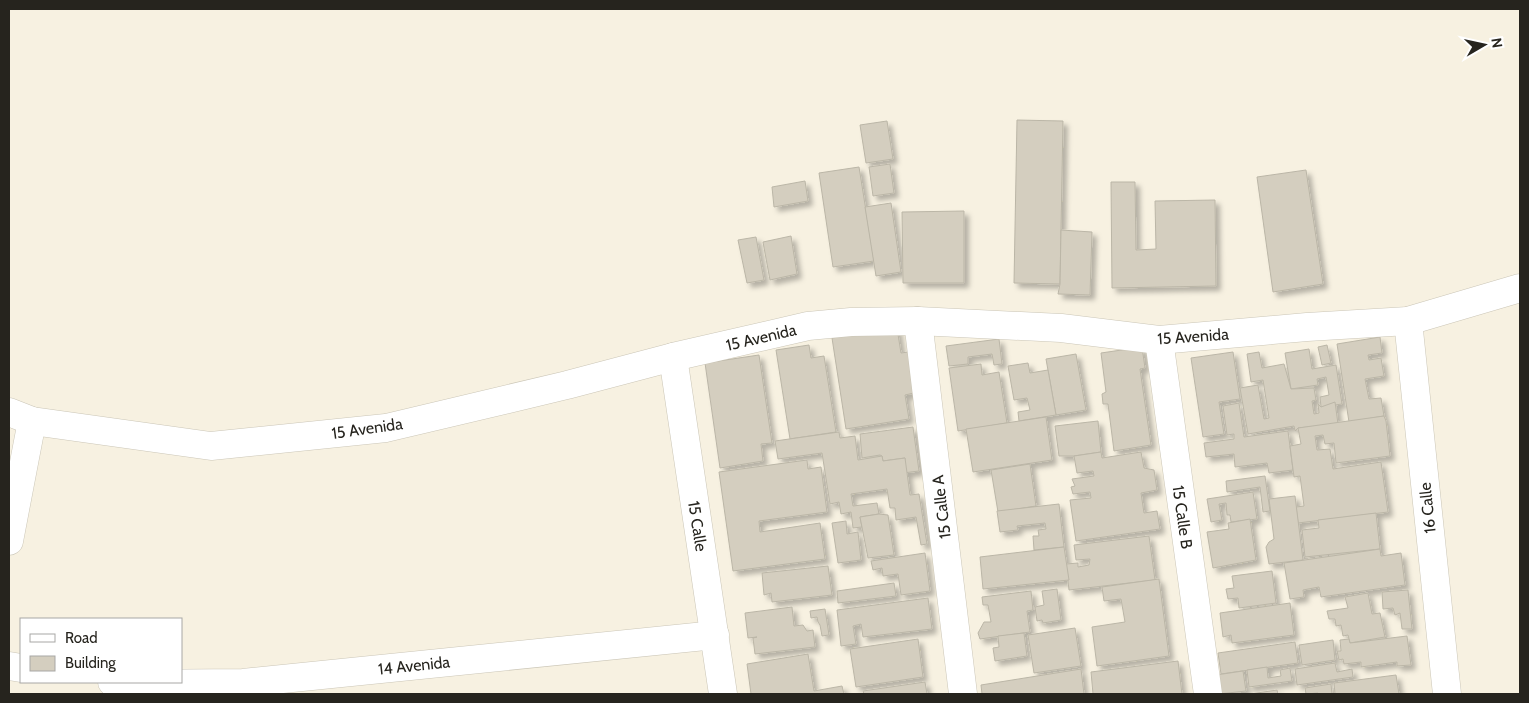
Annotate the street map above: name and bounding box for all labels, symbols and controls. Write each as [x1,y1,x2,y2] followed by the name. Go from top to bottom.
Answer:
[1459,20,1509,70] north arrow
[1487,37,1507,49] text: N
[724,320,798,355] street label: 15 Avenida
[1157,325,1230,348] street label: 15 Avenida
[330,414,404,443] street label: 15 Avenida
[928,474,955,540] street label: 15 Calle A
[1415,482,1440,534] street label: 16 Calle
[1169,484,1196,550] street label: 15 Calle B
[684,500,711,553] street label: 15 Calle
[20,618,182,683] legend
[65,629,98,647] text: Road
[377,652,451,679] street label: 14 Avenida
[65,654,116,672] text: Building

